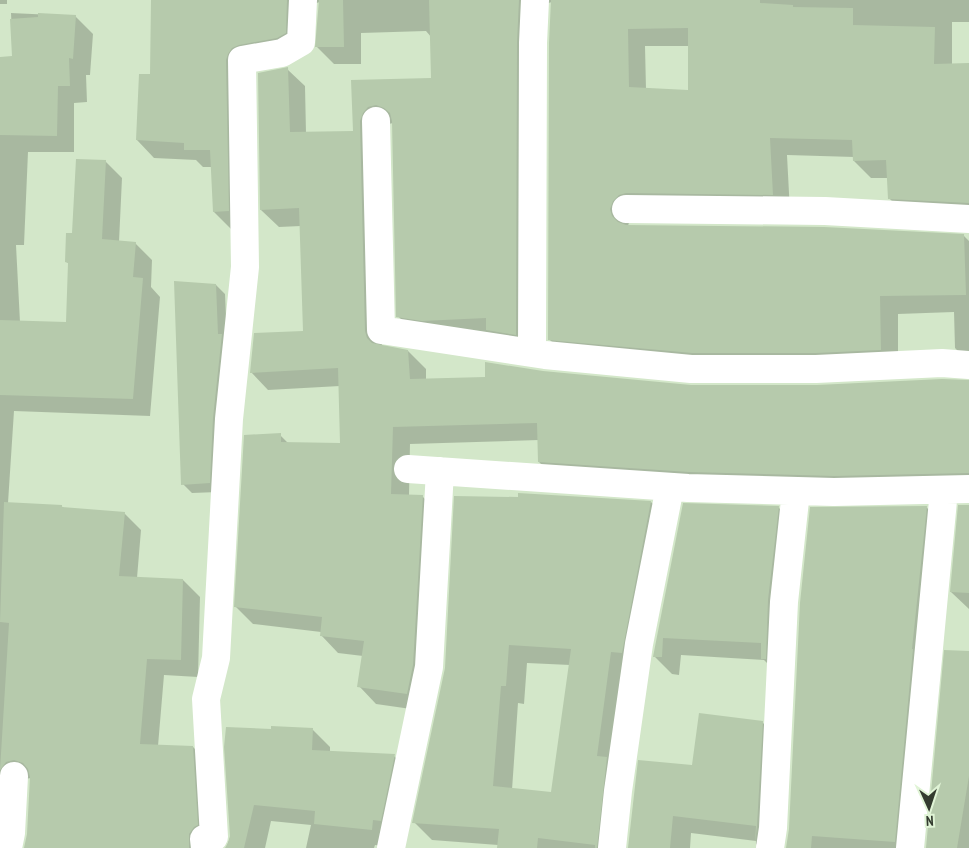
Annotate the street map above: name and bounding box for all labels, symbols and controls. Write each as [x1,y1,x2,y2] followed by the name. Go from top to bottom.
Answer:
[904,783,954,833] north arrow
[925,812,934,830] text: N

